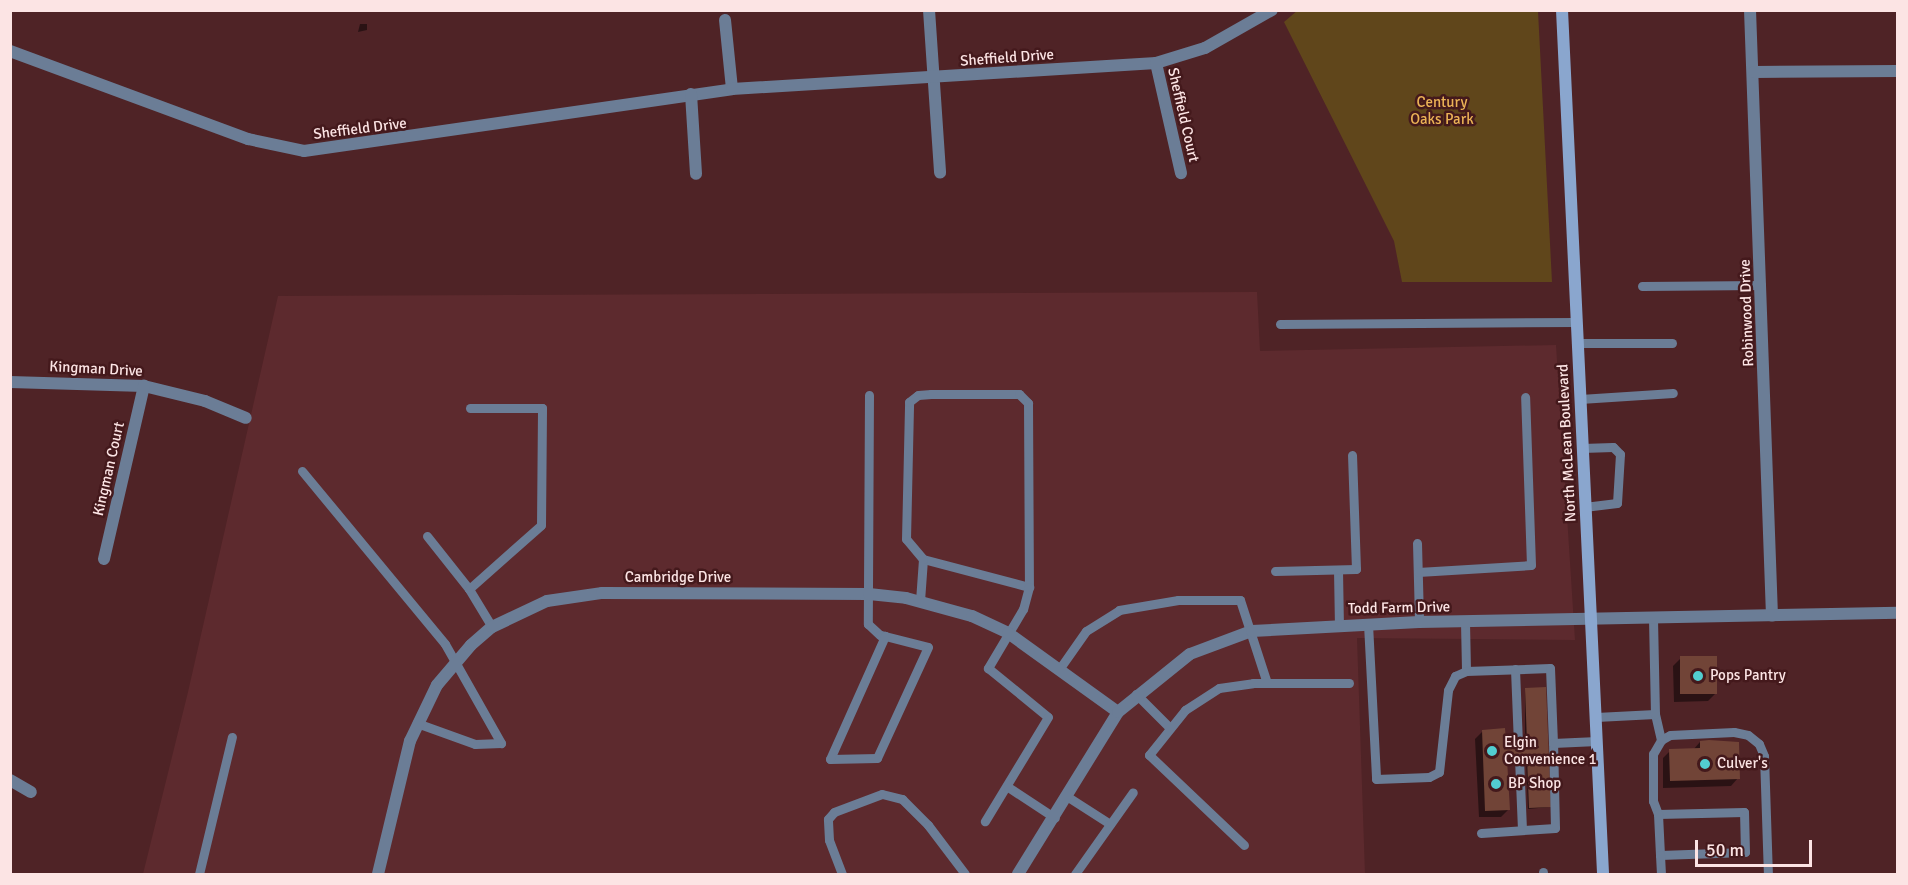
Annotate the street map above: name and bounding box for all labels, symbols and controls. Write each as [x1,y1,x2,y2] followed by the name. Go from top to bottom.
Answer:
[960,46,1054,70] street label: Sheffield Drive
[1163,66,1203,164] street label: Sheffield Court
[1410,93,1474,128] park label: Century Oaks Park
[312,114,408,144] street label: Sheffield Drive
[1736,259,1758,367] street label: Robinwood Drive
[49,358,143,380] street label: Kingman Drive
[1554,364,1580,522] street label: North McLean Boulevard
[89,420,129,518] street label: Kingman Court
[625,569,731,587] street label: Cambridge Drive
[1348,598,1450,618] street label: Todd Farm Drive
[1710,667,1786,685] place label: Pops Pantry
[1691,669,1705,683] marker: Pops Pantry
[1504,733,1597,768] place label: Elgin Convenience 1
[1485,744,1499,758] marker: Elgin Convenience 1
[1717,755,1768,773] place label: Culver's
[1698,757,1712,771] marker: Culver's
[1508,775,1561,793] place label: BP Shop
[1489,777,1503,791] marker: BP Shop
[1698,828,1815,866] scale bar
[1706,839,1744,861] text: 50 m

